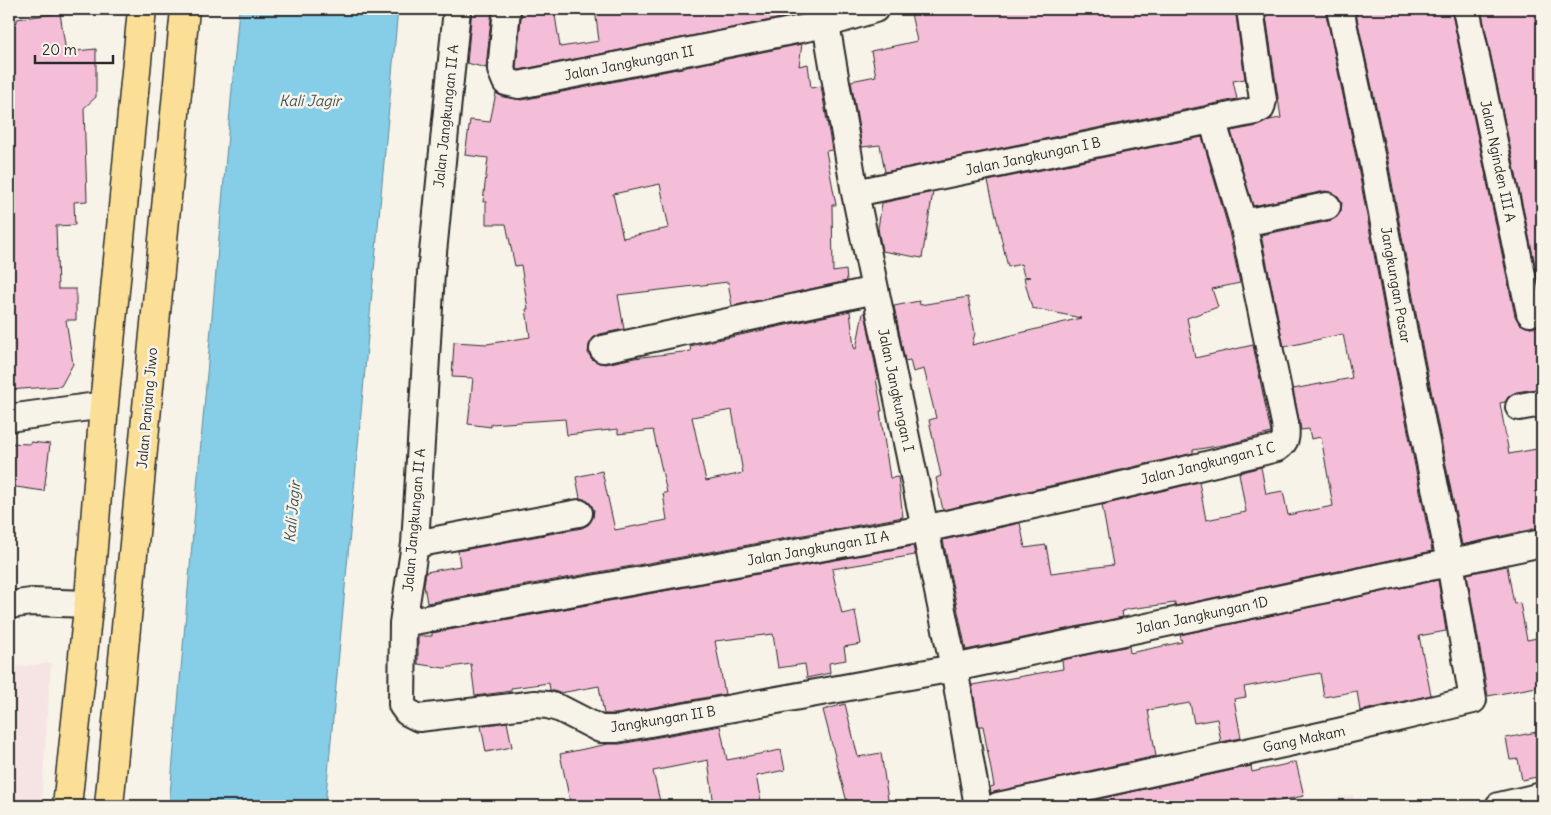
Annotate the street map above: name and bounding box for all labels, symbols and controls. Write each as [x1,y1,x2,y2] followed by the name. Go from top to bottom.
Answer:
[35,32,112,64] scale bar
[42,40,77,59] text: 20 m
[563,42,695,84] street label: Jalan Jangkungan II
[430,44,462,188] street label: Jalan Jangkungan II A
[279,91,343,110] water label: Kali Jagir
[1476,98,1520,224] street label: Jalan Nginden III A
[964,133,1102,179] street label: Jalan Jangkungan I B
[1377,225,1415,345] street label: Jangkungan Pasar
[874,327,918,453] street label: Jalan Jangkungan I
[133,347,161,469] street label: Jalan Panjang Jiwo
[1139,438,1277,488] street label: Jalan Jangkungan I C
[399,448,429,592] street label: Jalan Jangkungan II A
[280,478,304,544] water label: Kali Jagir
[746,527,890,569] street label: Jalan Jangkungan II A
[1134,592,1270,638] street label: Jalan Jangkungan 1D
[609,702,717,736] street label: Jangkungan II B
[1261,721,1347,757] street label: Gang Makam

